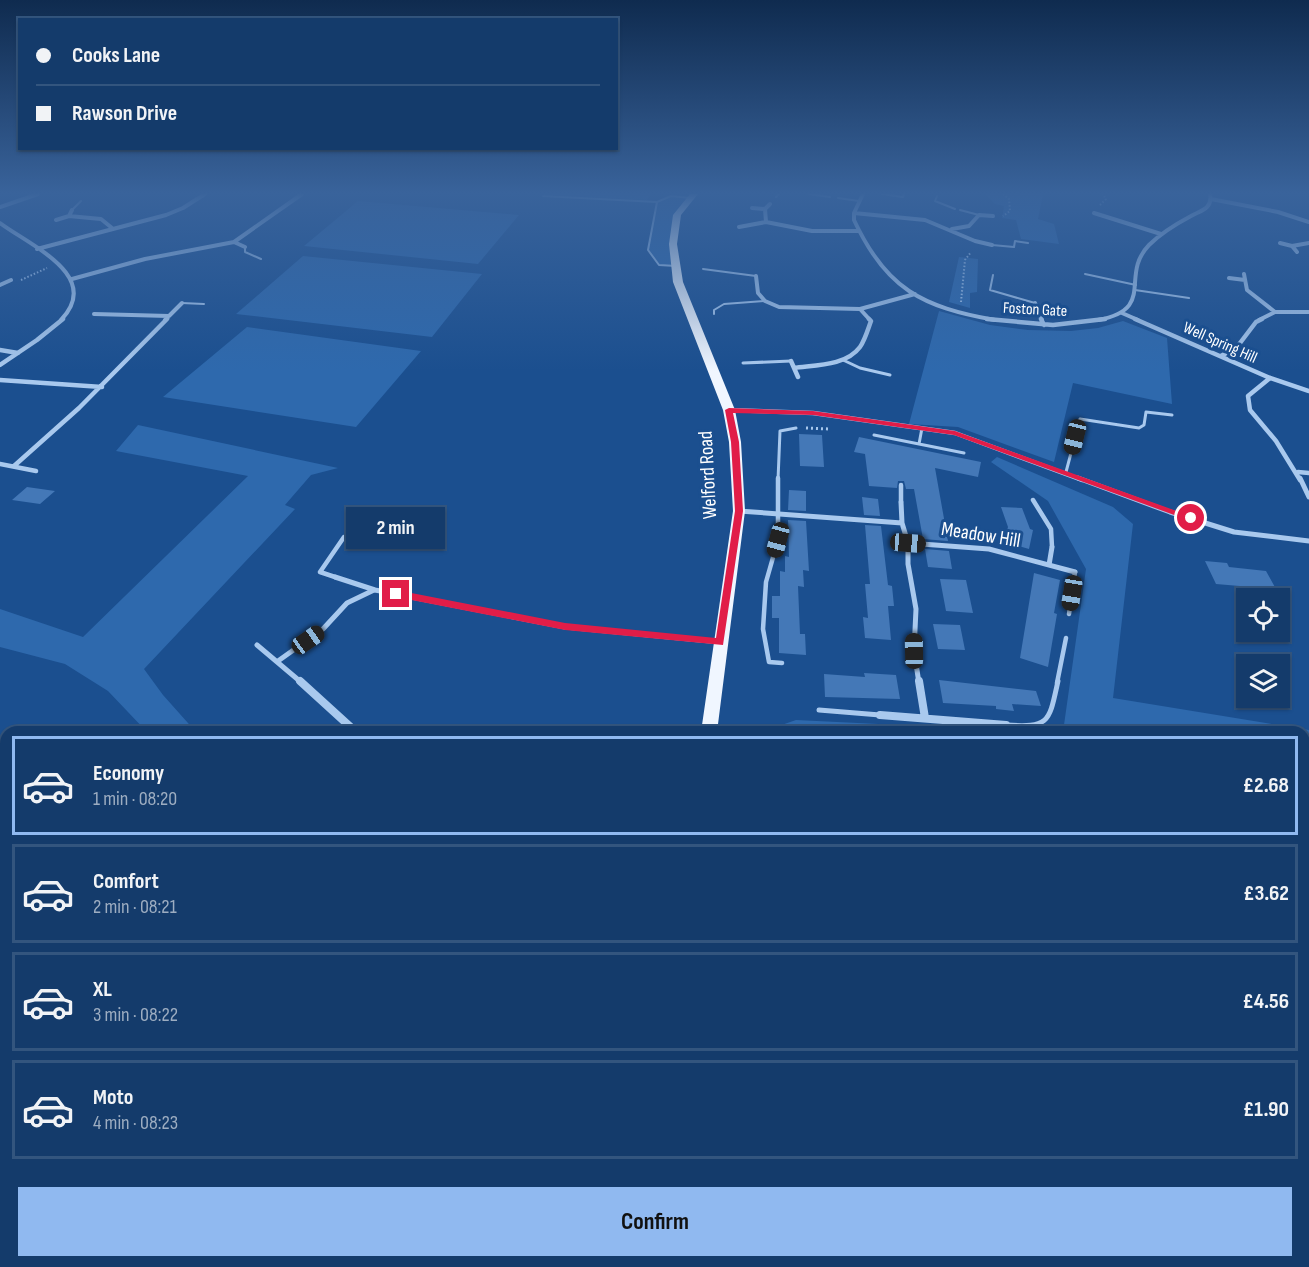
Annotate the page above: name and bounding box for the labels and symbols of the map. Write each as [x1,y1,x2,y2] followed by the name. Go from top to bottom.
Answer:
[1002,299,1068,321] street label: Foston Gate
[1180,318,1260,368] street label: Well Spring Hill
[1062,417,1088,457] car
[694,430,722,520] street label: Welford Road
[1177,504,1204,531] route start
[346,507,446,549] callout: 2 min
[940,517,1022,553] street label: Meadow Hill
[765,520,791,560] car
[889,533,927,553] car
[1060,574,1084,612] car
[382,580,409,607] route end
[288,622,328,658] car
[905,633,923,669] car

